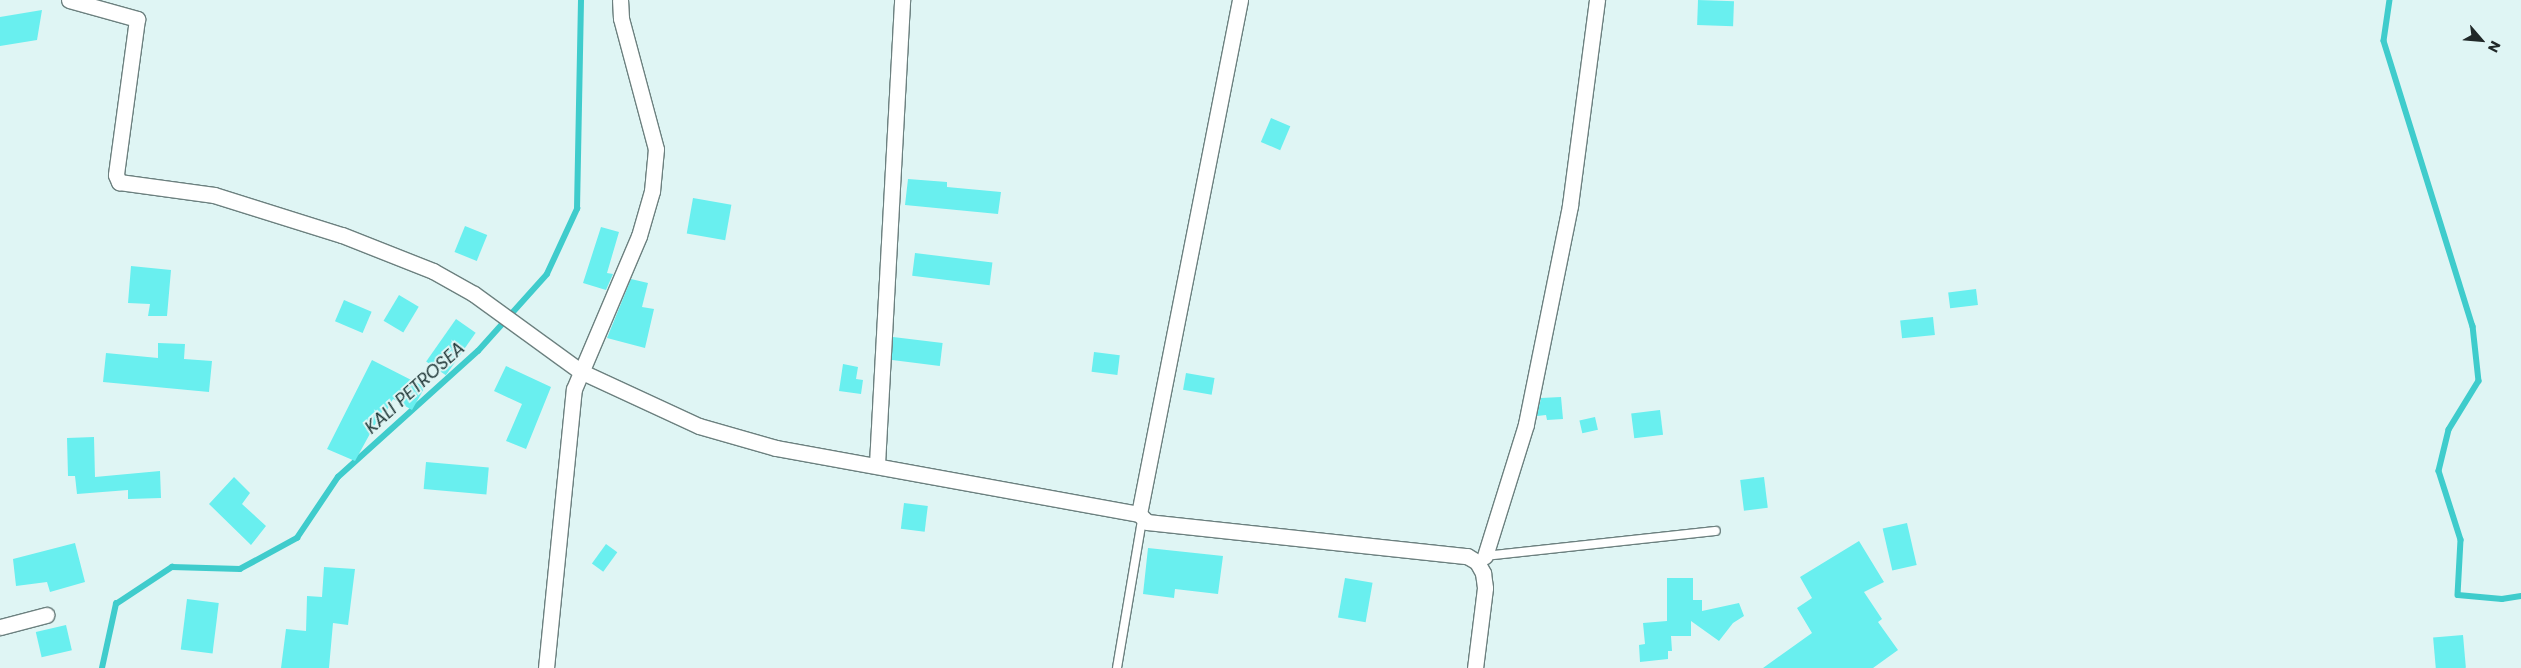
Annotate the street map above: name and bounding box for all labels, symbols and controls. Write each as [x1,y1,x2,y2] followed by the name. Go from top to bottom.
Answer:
[2456,15,2506,65] north arrow
[2483,38,2506,56] text: N
[361,338,469,438] water label: KALI PETROSEA

